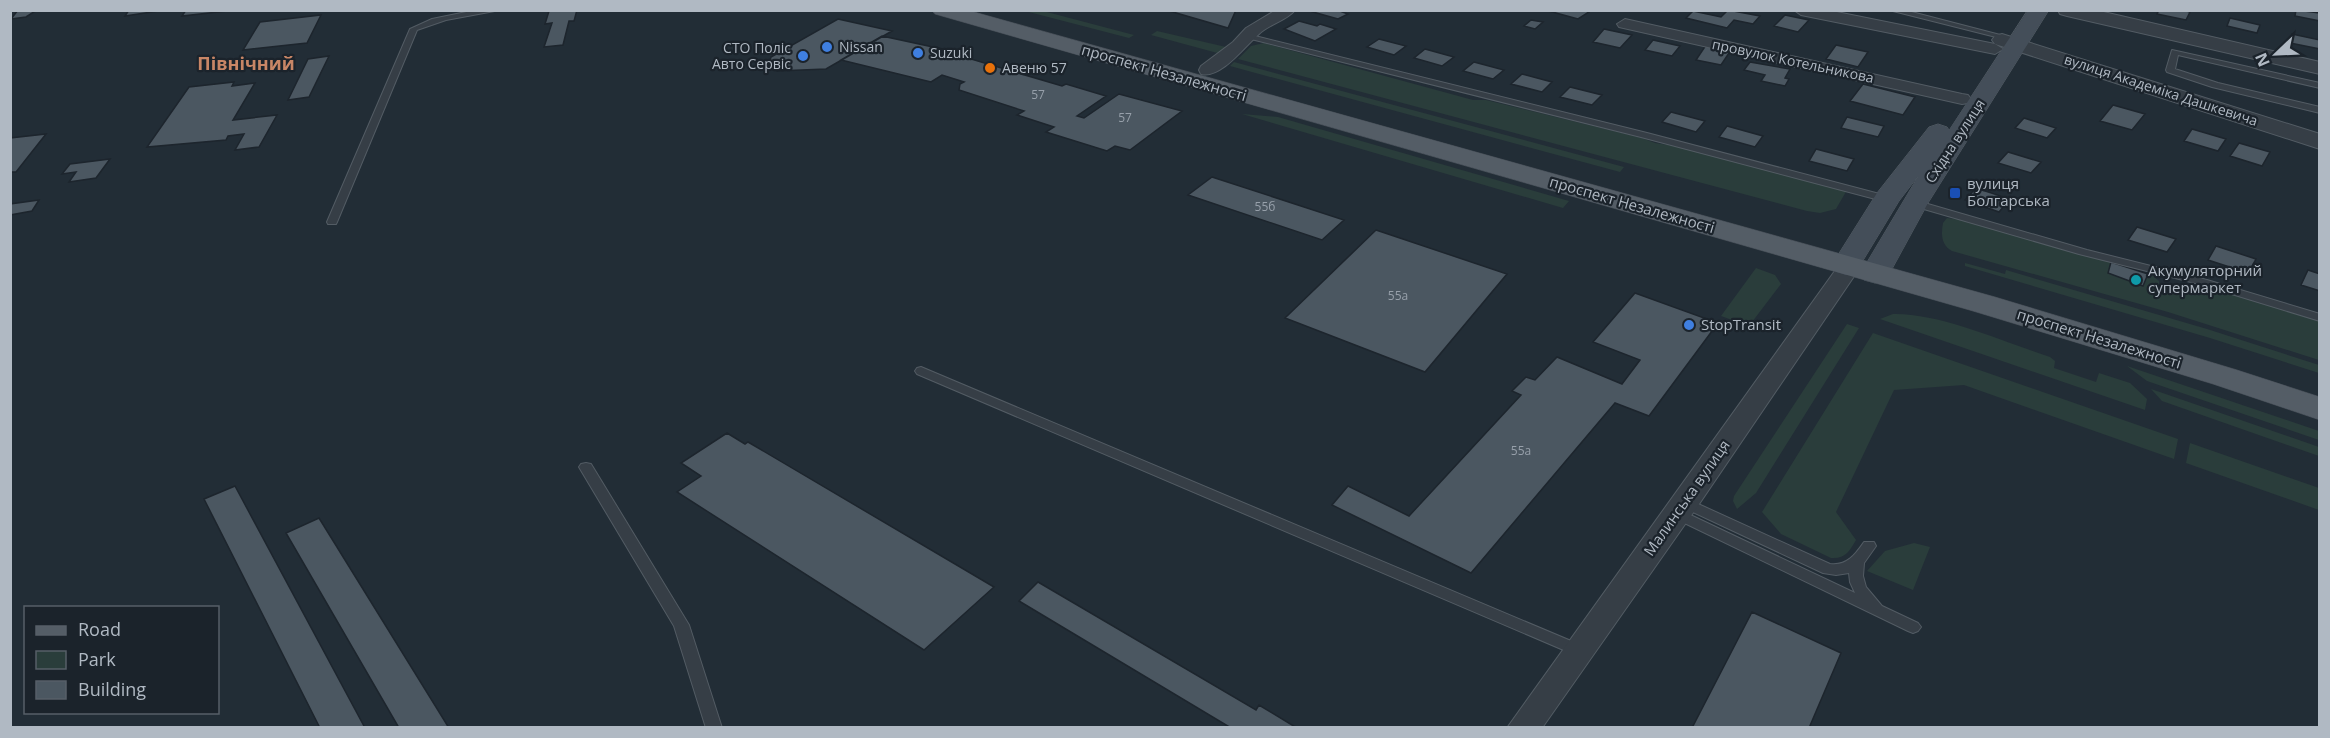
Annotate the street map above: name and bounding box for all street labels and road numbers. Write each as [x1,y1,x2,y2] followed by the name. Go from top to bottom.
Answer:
[1710,34,1876,87] street label: провулок Котельникова
[1079,39,1249,105] street label: проспект Незалежності
[2062,49,2260,130] street label: вулиця Академіка Дашкевича
[1920,95,1989,186] street label: Східна вулиця
[1547,171,1717,237] street label: проспект Незалежності
[2015,304,2184,373] street label: проспект Незалежності
[1639,435,1734,559] street label: Малинська вулиця

